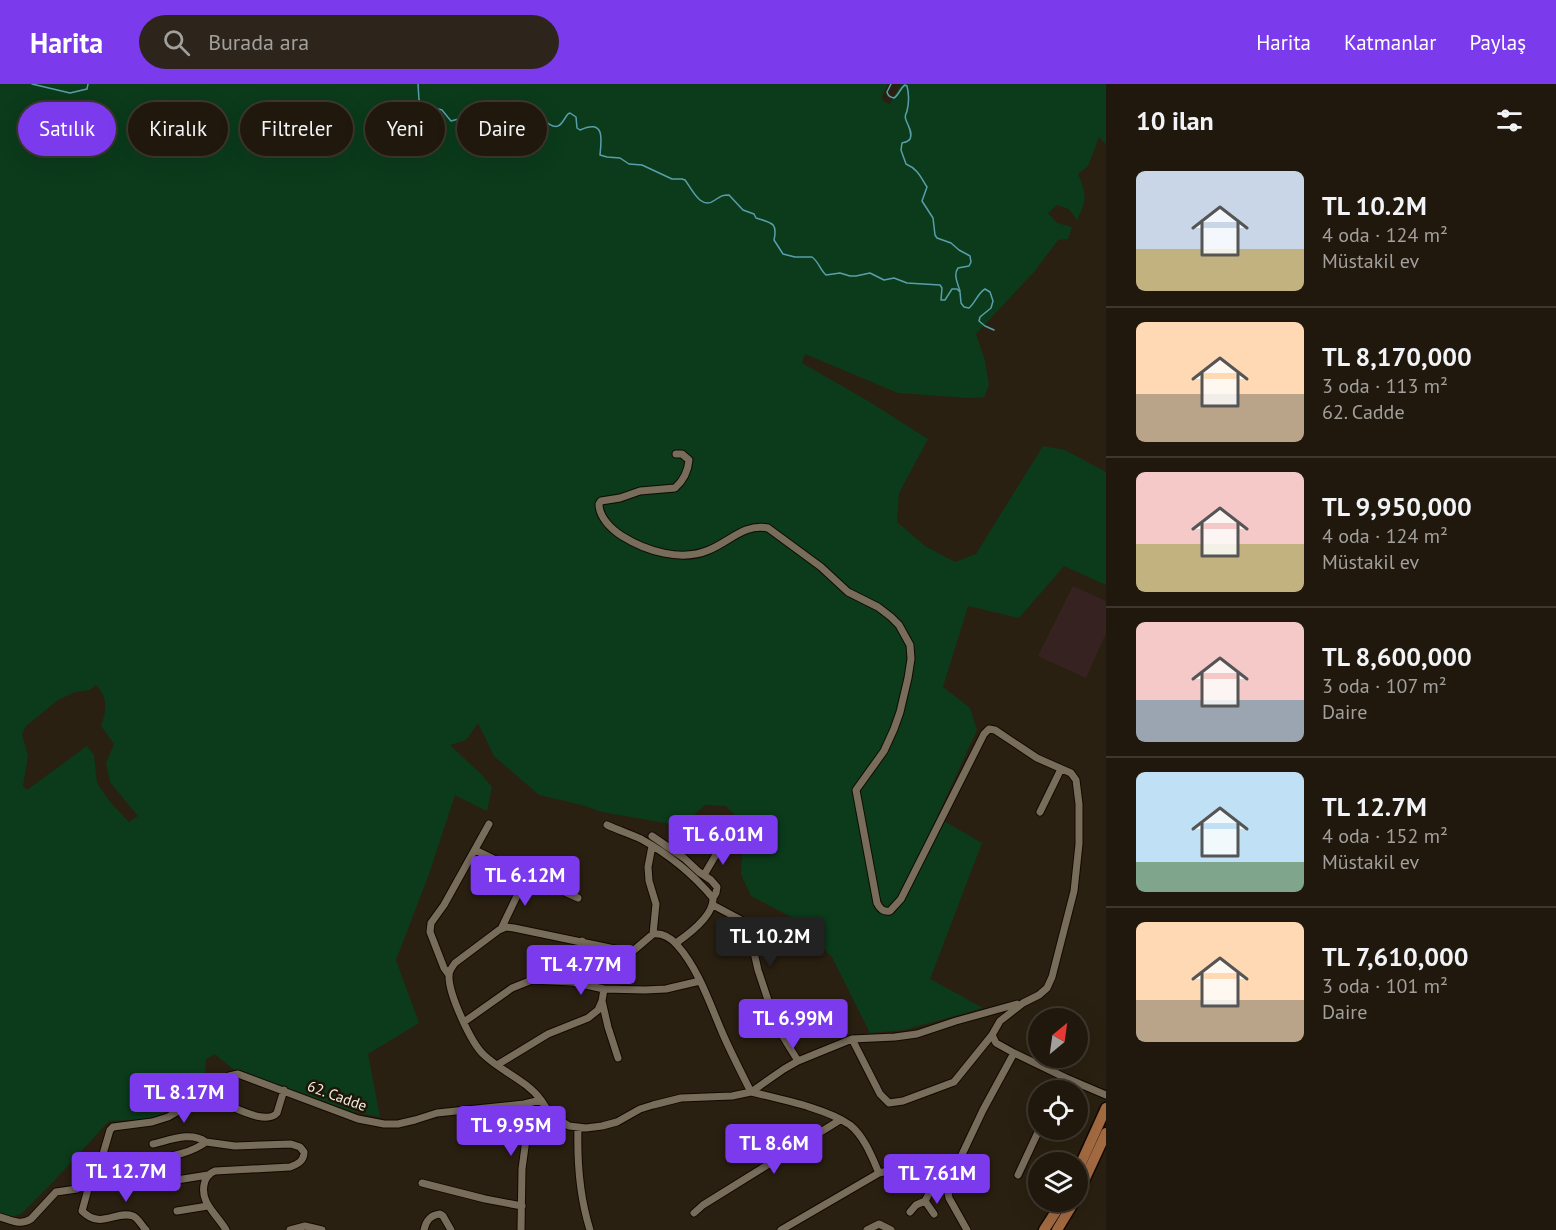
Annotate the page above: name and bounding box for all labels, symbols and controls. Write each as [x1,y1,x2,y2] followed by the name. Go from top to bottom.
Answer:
[139,15,559,69] search box
[30,24,103,61] text: Harita
[160,26,193,59] icon: search
[208,28,309,56] text: Burada ara
[1256,29,1311,56] text: Harita
[1344,29,1436,56] text: Katmanlar
[1469,29,1526,56] text: Paylaş
[18,102,116,156] chip: Satılık
[128,102,228,156] chip: Kiralık
[240,102,353,156] chip: Filtreler
[365,102,445,156] chip: Yeni
[457,102,547,156] chip: Daire
[1136,104,1214,137] text: 10 ilan
[1493,104,1526,137] icon: filters
[1322,189,1427,222] text: TL 10.2M
[1184,195,1256,267] icon: home
[1322,222,1448,248] text: 4 oda · 124 m²
[1322,248,1419,274] text: Müstakil ev
[1322,340,1472,373] text: TL 8,170,000
[1184,346,1256,418] icon: home
[1322,373,1448,399] text: 3 oda · 113 m²
[1322,399,1405,425] text: 62. Cadde
[1322,490,1472,523] text: TL 9,950,000
[1184,496,1256,568] icon: home
[1322,523,1448,549] text: 4 oda · 124 m²
[1322,549,1419,575] text: Müstakil ev
[1322,640,1472,673] text: TL 8,600,000
[1184,646,1256,718] icon: home
[1322,673,1447,699] text: 3 oda · 107 m²
[1322,699,1367,725] text: Daire
[1322,790,1427,823] text: TL 12.7M
[1184,796,1256,868] icon: home
[661,815,785,866] pin: TL 6.01M
[683,821,763,847] text: TL 6.01M
[1322,823,1448,849] text: 4 oda · 152 m²
[1322,849,1419,875] text: Müstakil ev
[463,856,587,907] pin: TL 6.12M
[485,862,565,888] text: TL 6.12M
[708,917,832,968] pin: TL 10.2M
[730,923,810,949] text: TL 10.2M
[1322,940,1469,973] text: TL 7,610,000
[519,945,643,996] pin: TL 4.77M
[1184,946,1256,1018] icon: home
[541,951,621,977] text: TL 4.77M
[1322,973,1448,999] text: 3 oda · 101 m²
[731,999,855,1050] pin: TL 6.99M
[1322,999,1367,1025] text: Daire
[753,1005,833,1031] text: TL 6.99M
[1028,1008,1088,1068] north arrow
[1028,1008,1088,1212] map controls
[122,1073,246,1124] pin: TL 8.17M
[305,1076,370,1115] street label: 62. Cadde
[144,1079,224,1105] text: TL 8.17M
[1028,1080,1088,1140] button: locate
[449,1106,573,1157] pin: TL 9.95M
[471,1112,551,1138] text: TL 9.95M
[719,1124,829,1175] pin: TL 8.6M
[739,1130,809,1156] text: TL 8.6M
[64,1152,188,1203] pin: TL 12.7M
[1028,1152,1088,1212] button: layers
[875,1154,999,1205] pin: TL 7.61M
[86,1158,166,1184] text: TL 12.7M
[898,1160,976,1186] text: TL 7.61M

